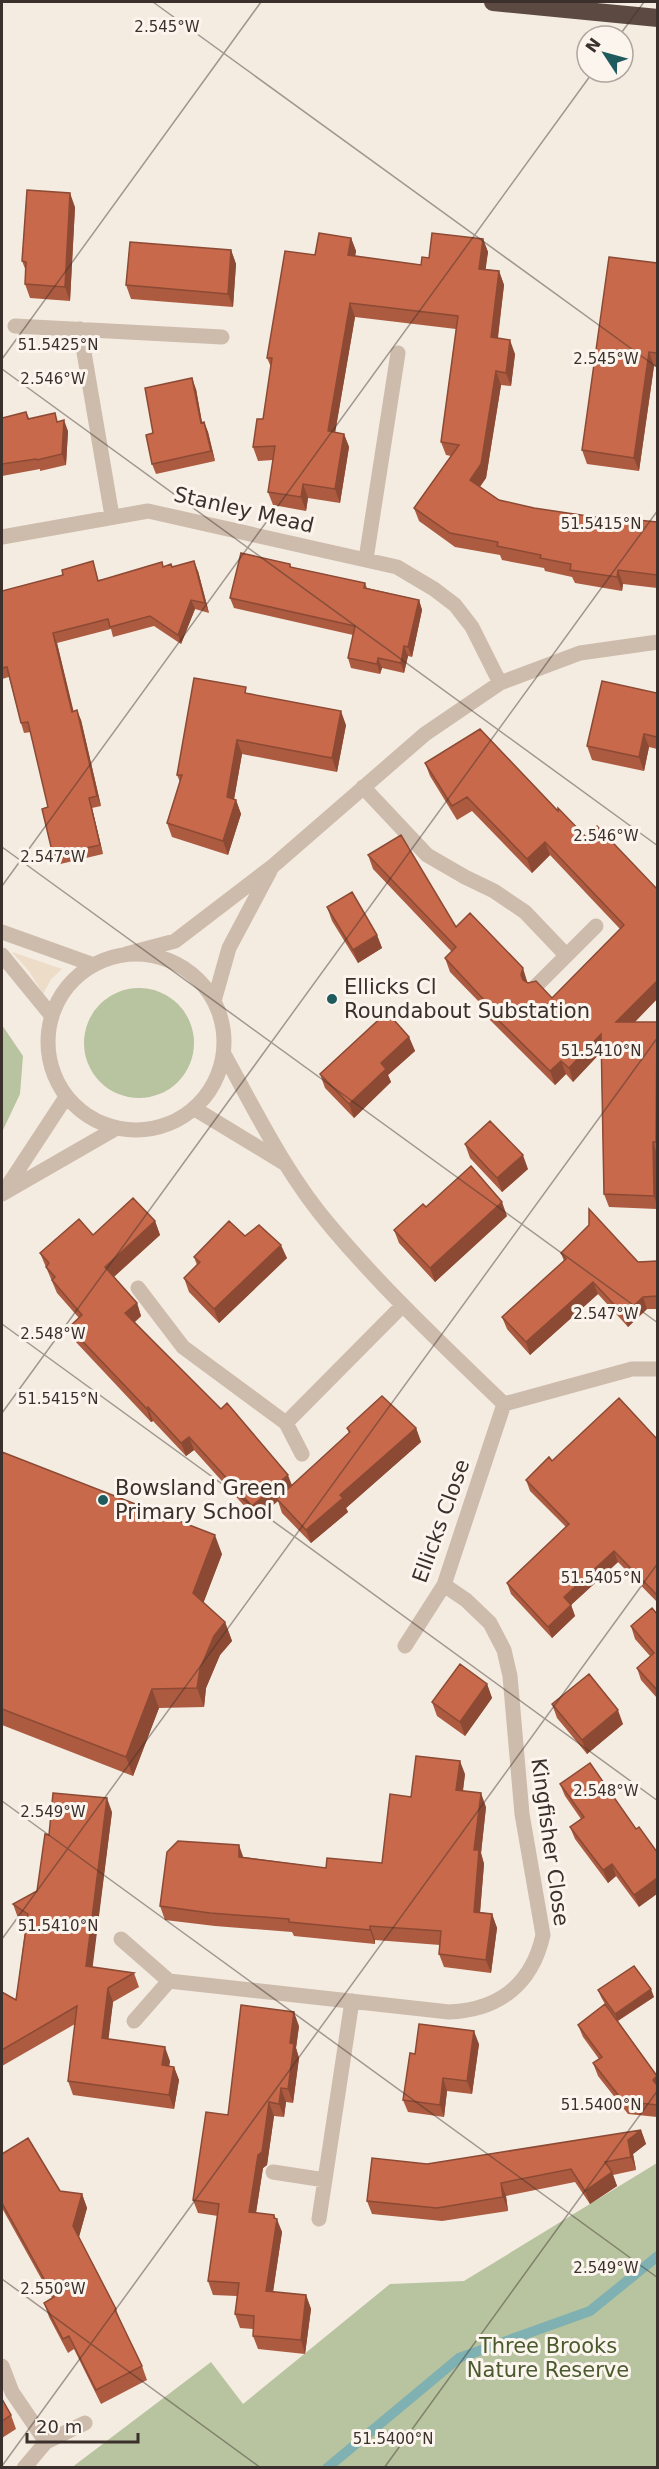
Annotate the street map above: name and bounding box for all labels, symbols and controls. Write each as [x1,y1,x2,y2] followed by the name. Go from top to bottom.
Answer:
[134,18,200,36] text: 2.545°W
[575,24,635,84] north arrow
[582,34,605,56] text: N
[18,336,98,354] text: 51.5425°N
[573,350,639,368] text: 2.545°W
[20,370,86,388] text: 2.546°W
[172,482,316,538] street label: Stanley Mead
[561,515,641,533] text: 51.5415°N
[573,827,639,845] text: 2.546°W
[20,848,86,866] text: 2.547°W
[344,975,590,1023] place label: Ellicks Cl Roundabout Substation
[325,992,339,1006] marker: Ellicks Cl Roundabout Substation
[561,1042,641,1060] text: 51.5410°N
[573,1305,639,1323] text: 2.547°W
[20,1325,86,1343] text: 2.548°W
[18,1390,98,1408] text: 51.5415°N
[408,1456,474,1586] street label: Ellicks Close
[115,1476,286,1524] place label: Bowsland Green Primary School
[96,1493,110,1507] marker: Bowsland Green Primary School
[561,1569,641,1587] text: 51.5405°N
[526,1757,574,1927] street label: Kingfisher Close
[573,1782,639,1800] text: 2.548°W
[20,1803,86,1821] text: 2.549°W
[18,1917,98,1935] text: 51.5410°N
[561,2096,641,2114] text: 51.5400°N
[573,2259,639,2277] text: 2.549°W
[20,2280,86,2298] text: 2.550°W
[467,2334,629,2382] park label: Three Brooks Nature Reserve
[27,2406,138,2444] scale bar
[36,2416,82,2437] text: 20 m
[353,2430,433,2448] text: 51.5400°N

